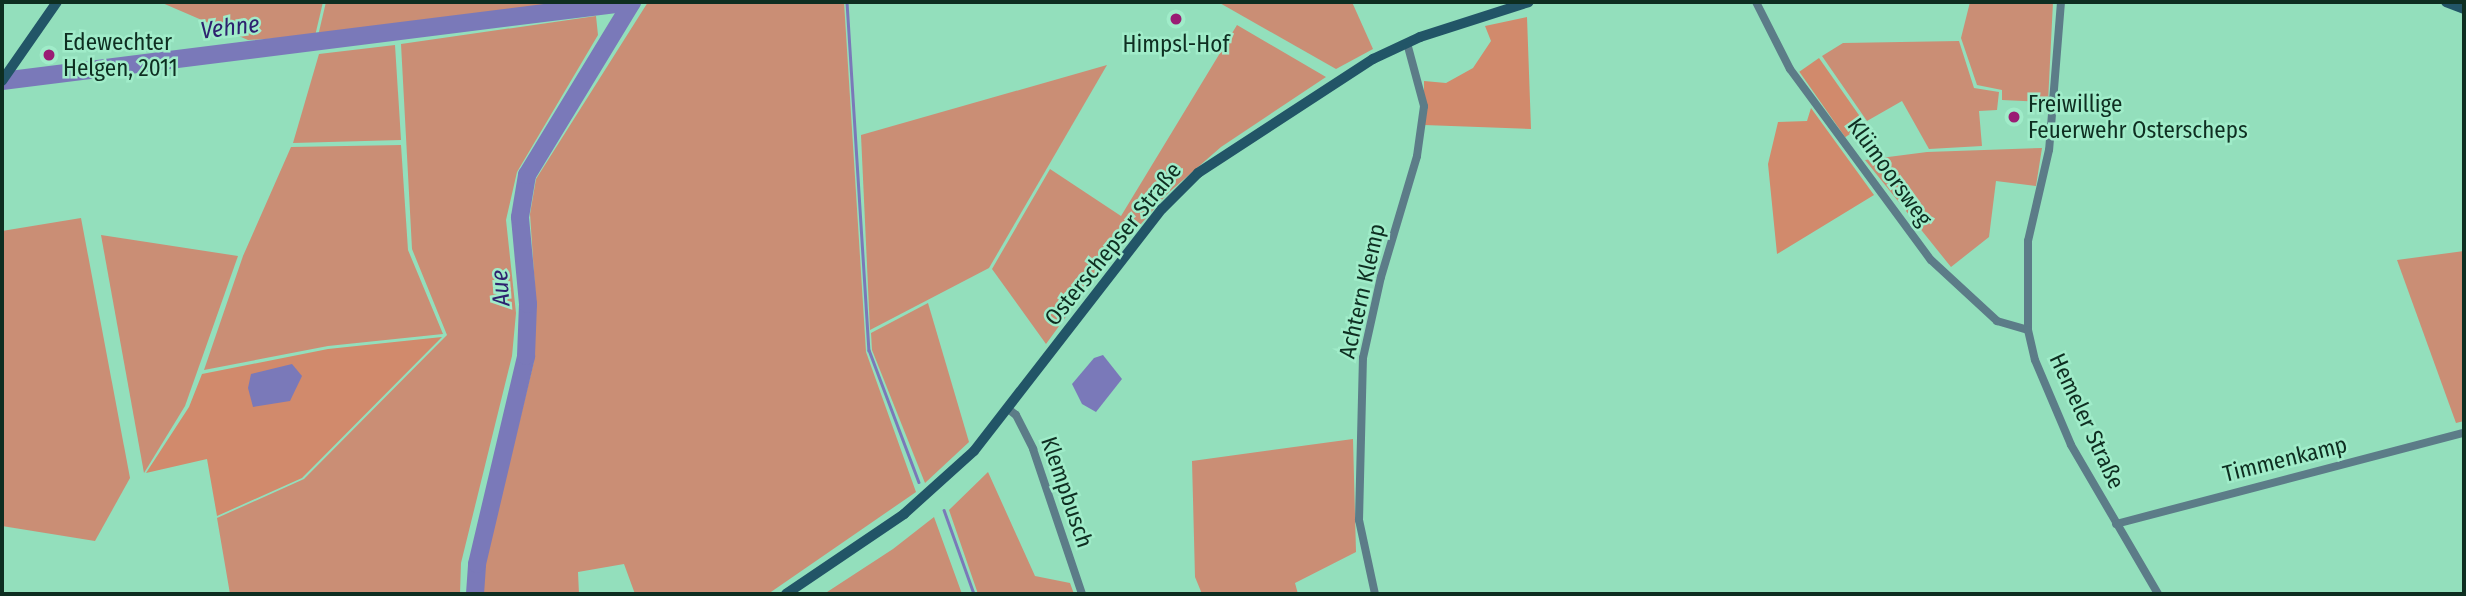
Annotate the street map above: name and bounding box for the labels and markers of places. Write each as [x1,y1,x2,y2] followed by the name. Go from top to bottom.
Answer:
[1168,11,1184,27] marker: Himpsl-Hof
[63,28,178,82] place label: Edewechter Helgen, 2011
[1123,30,1229,58] place label: Himpsl-Hof
[41,47,57,63] marker: Edewechter Helgen, 2011
[2028,90,2248,144] place label: Freiwillige Feuerwehr Osterscheps
[2006,109,2022,125] marker: Freiwillige Feuerwehr Osterscheps

